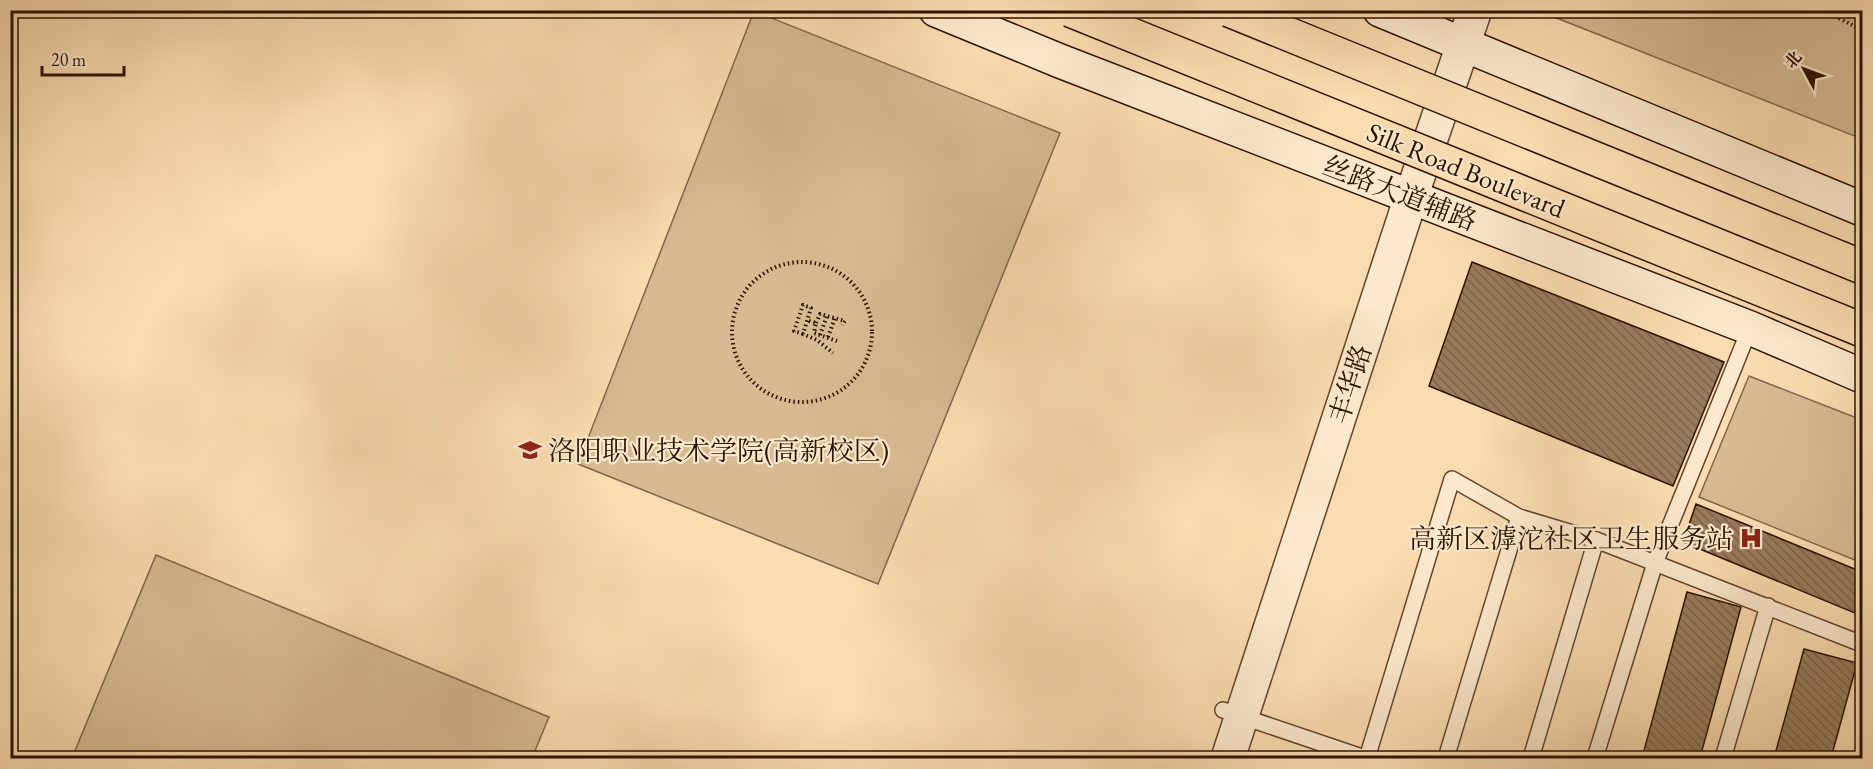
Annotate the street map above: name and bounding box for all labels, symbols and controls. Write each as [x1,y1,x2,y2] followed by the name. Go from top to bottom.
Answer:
[42,39,124,77] scale bar
[1774,39,1834,99] north arrow
[1780,47,1806,72] text: 北
[51,48,86,71] text: 20 m
[1362,114,1571,226] street label: Silk Road Boulevard
[1318,148,1482,238] street label: 丝路大道辅路
[1321,340,1379,428] street label: 丰华路
[548,433,889,468] place label: 洛阳职业技术学院(高新校区)
[517,437,543,463] school or university icon: 洛阳职业技术学院(高新校区)
[1409,521,1733,556] place label: 高新区滹沱社区卫生服务站
[1738,525,1764,551] hospital icon: 高新区滹沱社区卫生服务站

